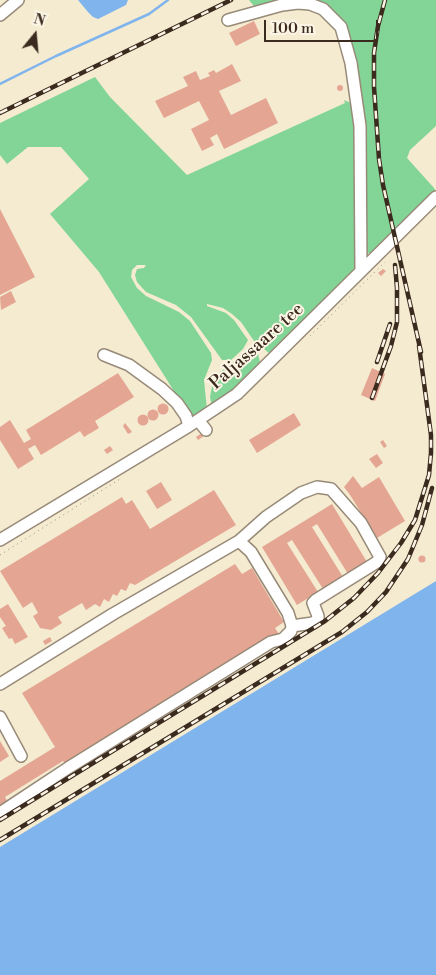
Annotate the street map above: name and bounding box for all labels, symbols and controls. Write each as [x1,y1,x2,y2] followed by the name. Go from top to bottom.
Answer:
[10,10,60,60] north arrow
[31,10,47,31] text: N
[266,10,380,42] scale bar
[272,19,314,38] text: 100 m
[205,299,309,395] street label: Paljassaare tee

